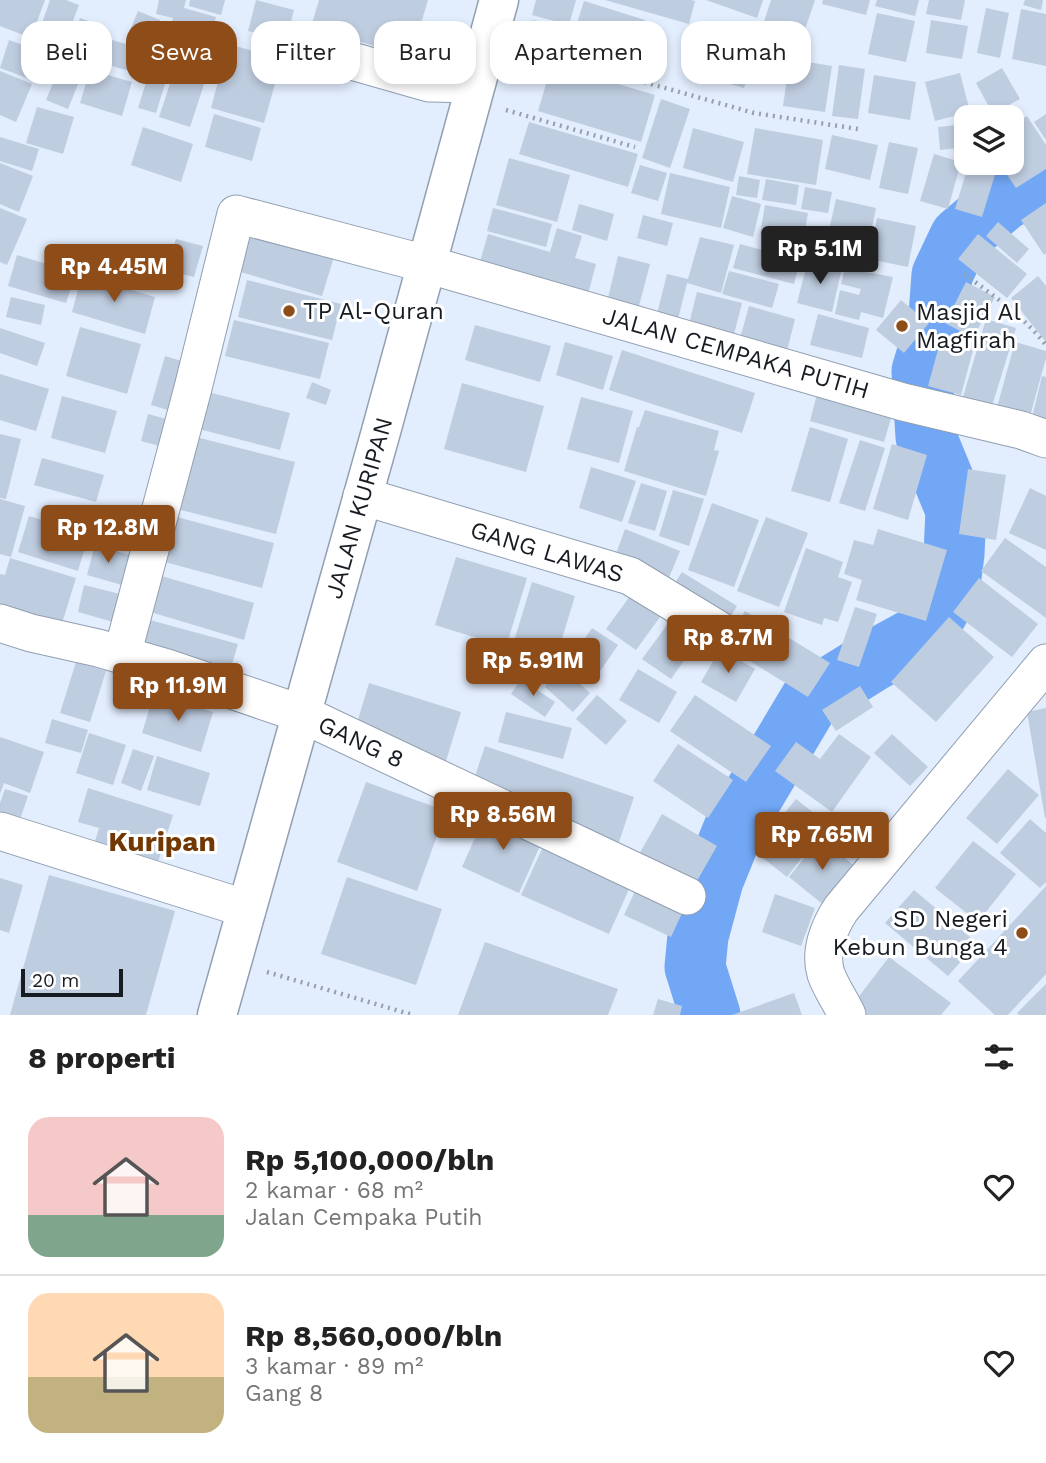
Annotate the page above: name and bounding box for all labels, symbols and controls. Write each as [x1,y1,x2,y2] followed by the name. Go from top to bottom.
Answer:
[21,21,112,84] chip: Beli
[126,21,237,84] chip: Sewa
[251,21,360,84] chip: Filter
[374,21,476,84] chip: Baru
[490,21,667,84] chip: Apartemen
[681,21,811,84] chip: Rumah
[954,105,1024,175] map controls
[954,105,1024,175] button: layers
[755,226,885,286] pin: Rp 5.1M
[777,235,863,262] text: Rp 5.1M
[42,244,186,304] pin: Rp 4.45M
[60,253,168,280] text: Rp 4.45M
[303,297,444,325] place label: TP Al-Quran
[916,298,1021,354] place label: Masjid Al Magfirah
[599,301,873,405] street label: JALAN CEMPAKA PUTIH
[281,303,297,319] marker: TP Al-Quran
[894,318,910,334] marker: Masjid Al Magfirah
[320,414,398,602] street label: JALAN KURIPAN
[36,505,180,565] pin: Rp 12.8M
[57,514,159,541] text: Rp 12.8M
[467,515,627,589] street label: GANG LAWAS
[663,616,793,675] pin: Rp 8.7M
[683,624,773,651] text: Rp 8.7M
[461,638,605,698] pin: Rp 5.91M
[482,647,584,674] text: Rp 5.91M
[106,664,250,723] pin: Rp 11.9M
[129,672,227,699] text: Rp 11.9M
[314,710,408,774] street label: GANG 8
[431,792,575,852] pin: Rp 8.56M
[450,801,556,828] text: Rp 8.56M
[750,812,894,872] pin: Rp 7.65M
[771,821,873,848] text: Rp 7.65M
[108,825,216,858] district label: Kuripan
[833,905,1008,961] place label: SD Negeri Kebun Bunga 4
[1014,925,1030,941] marker: SD Negeri Kebun Bunga 4
[21,966,122,998] scale bar
[32,969,79,992] text: 20 m
[980,1038,1018,1076] icon: filters
[28,1040,175,1075] text: 8 properti
[245,1142,494,1177] text: Rp 5,100,000/bln
[84,1145,168,1229] icon: home
[980,1168,1018,1206] icon: heart
[245,1177,423,1204] text: 2 kamar · 68 m²
[245,1204,483,1231] text: Jalan Cempaka Putih
[245,1318,502,1353] text: Rp 8,560,000/bln
[84,1321,168,1405] icon: home
[980,1344,1018,1382] icon: heart
[245,1353,423,1380] text: 3 kamar · 89 m²
[245,1380,323,1407] text: Gang 8

